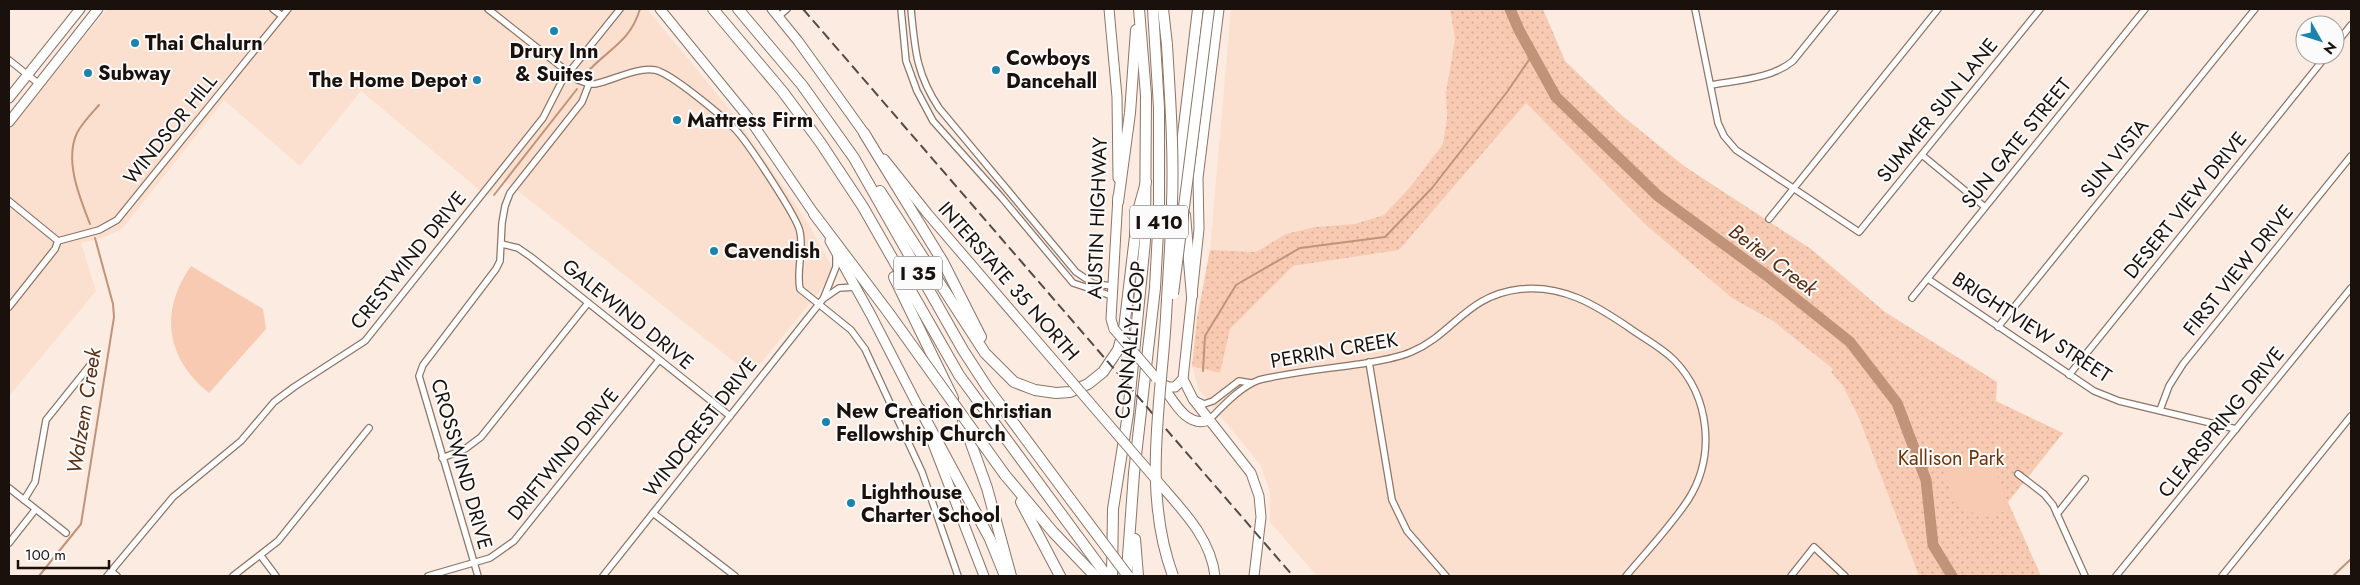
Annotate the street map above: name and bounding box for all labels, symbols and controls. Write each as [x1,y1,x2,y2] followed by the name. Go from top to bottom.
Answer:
[2295,15,2345,65] north arrow
[548,25,560,37] marker: Drury Inn & Suites
[145,29,263,58] place label: Thai Chalurn
[1870,32,2005,189] street label: SUMMER SUN LANE
[129,37,141,49] marker: Thai Chalurn
[509,37,599,89] place label: Drury Inn & Suites
[2319,38,2341,59] text: N
[1006,44,1097,96] place label: Cowboys Dancehall
[98,59,171,88] place label: Subway
[990,64,1002,76] marker: Cowboys Dancehall
[309,66,468,95] place label: The Home Depot
[82,67,94,79] marker: Subway
[117,68,224,191] street label: WINDSOR HILL
[1955,71,2079,215] street label: SUN GATE STREET
[471,74,483,86] marker: The Home Depot
[687,106,813,135] place label: Mattress Firm
[2073,112,2156,204] street label: SUN VISTA
[671,114,683,126] marker: Mattress Firm
[2117,126,2254,285] street label: DESERT VIEW DRIVE
[1080,136,1115,300] street label: AUSTIN HIGHWAY
[343,185,473,336] street label: CRESTWIND DRIVE
[931,195,1086,367] street label: INTERSTATE 35 NORTH
[2176,199,2300,342] street label: FIRST VIEW DRIVE
[1130,206,1188,238] road number: I 410
[1722,217,1824,304] water label: Beitel Creek
[724,237,820,266] place label: Cavendish
[708,245,720,257] marker: Cavendish
[556,252,700,377] street label: GALEWIND DRIVE
[894,256,942,290] road number: I 35
[1108,260,1153,420] street label: CONNALLY LOOP
[1946,265,2118,390] street label: BRIGHTVIEW STREET
[1268,325,1401,376] street label: PERRIN CREEK
[2151,341,2292,504] street label: CLEARSPRING DRIVE
[59,345,109,476] water label: Walzem Creek
[637,351,764,503] street label: WINDCREST DRIVE
[423,375,500,553] street label: CROSSWIND DRIVE
[501,382,626,527] street label: DRIFTWIND DRIVE
[836,397,1052,449] place label: New Creation Christian Fellowship Church
[820,416,832,428] marker: New Creation Christian Fellowship Church
[1898,444,2004,473] park label: Kallison Park
[861,478,1000,530] place label: Lighthouse Charter School
[845,497,857,509] marker: Lighthouse Charter School
[18,538,109,570] scale bar
[25,544,66,566] text: 100 m

